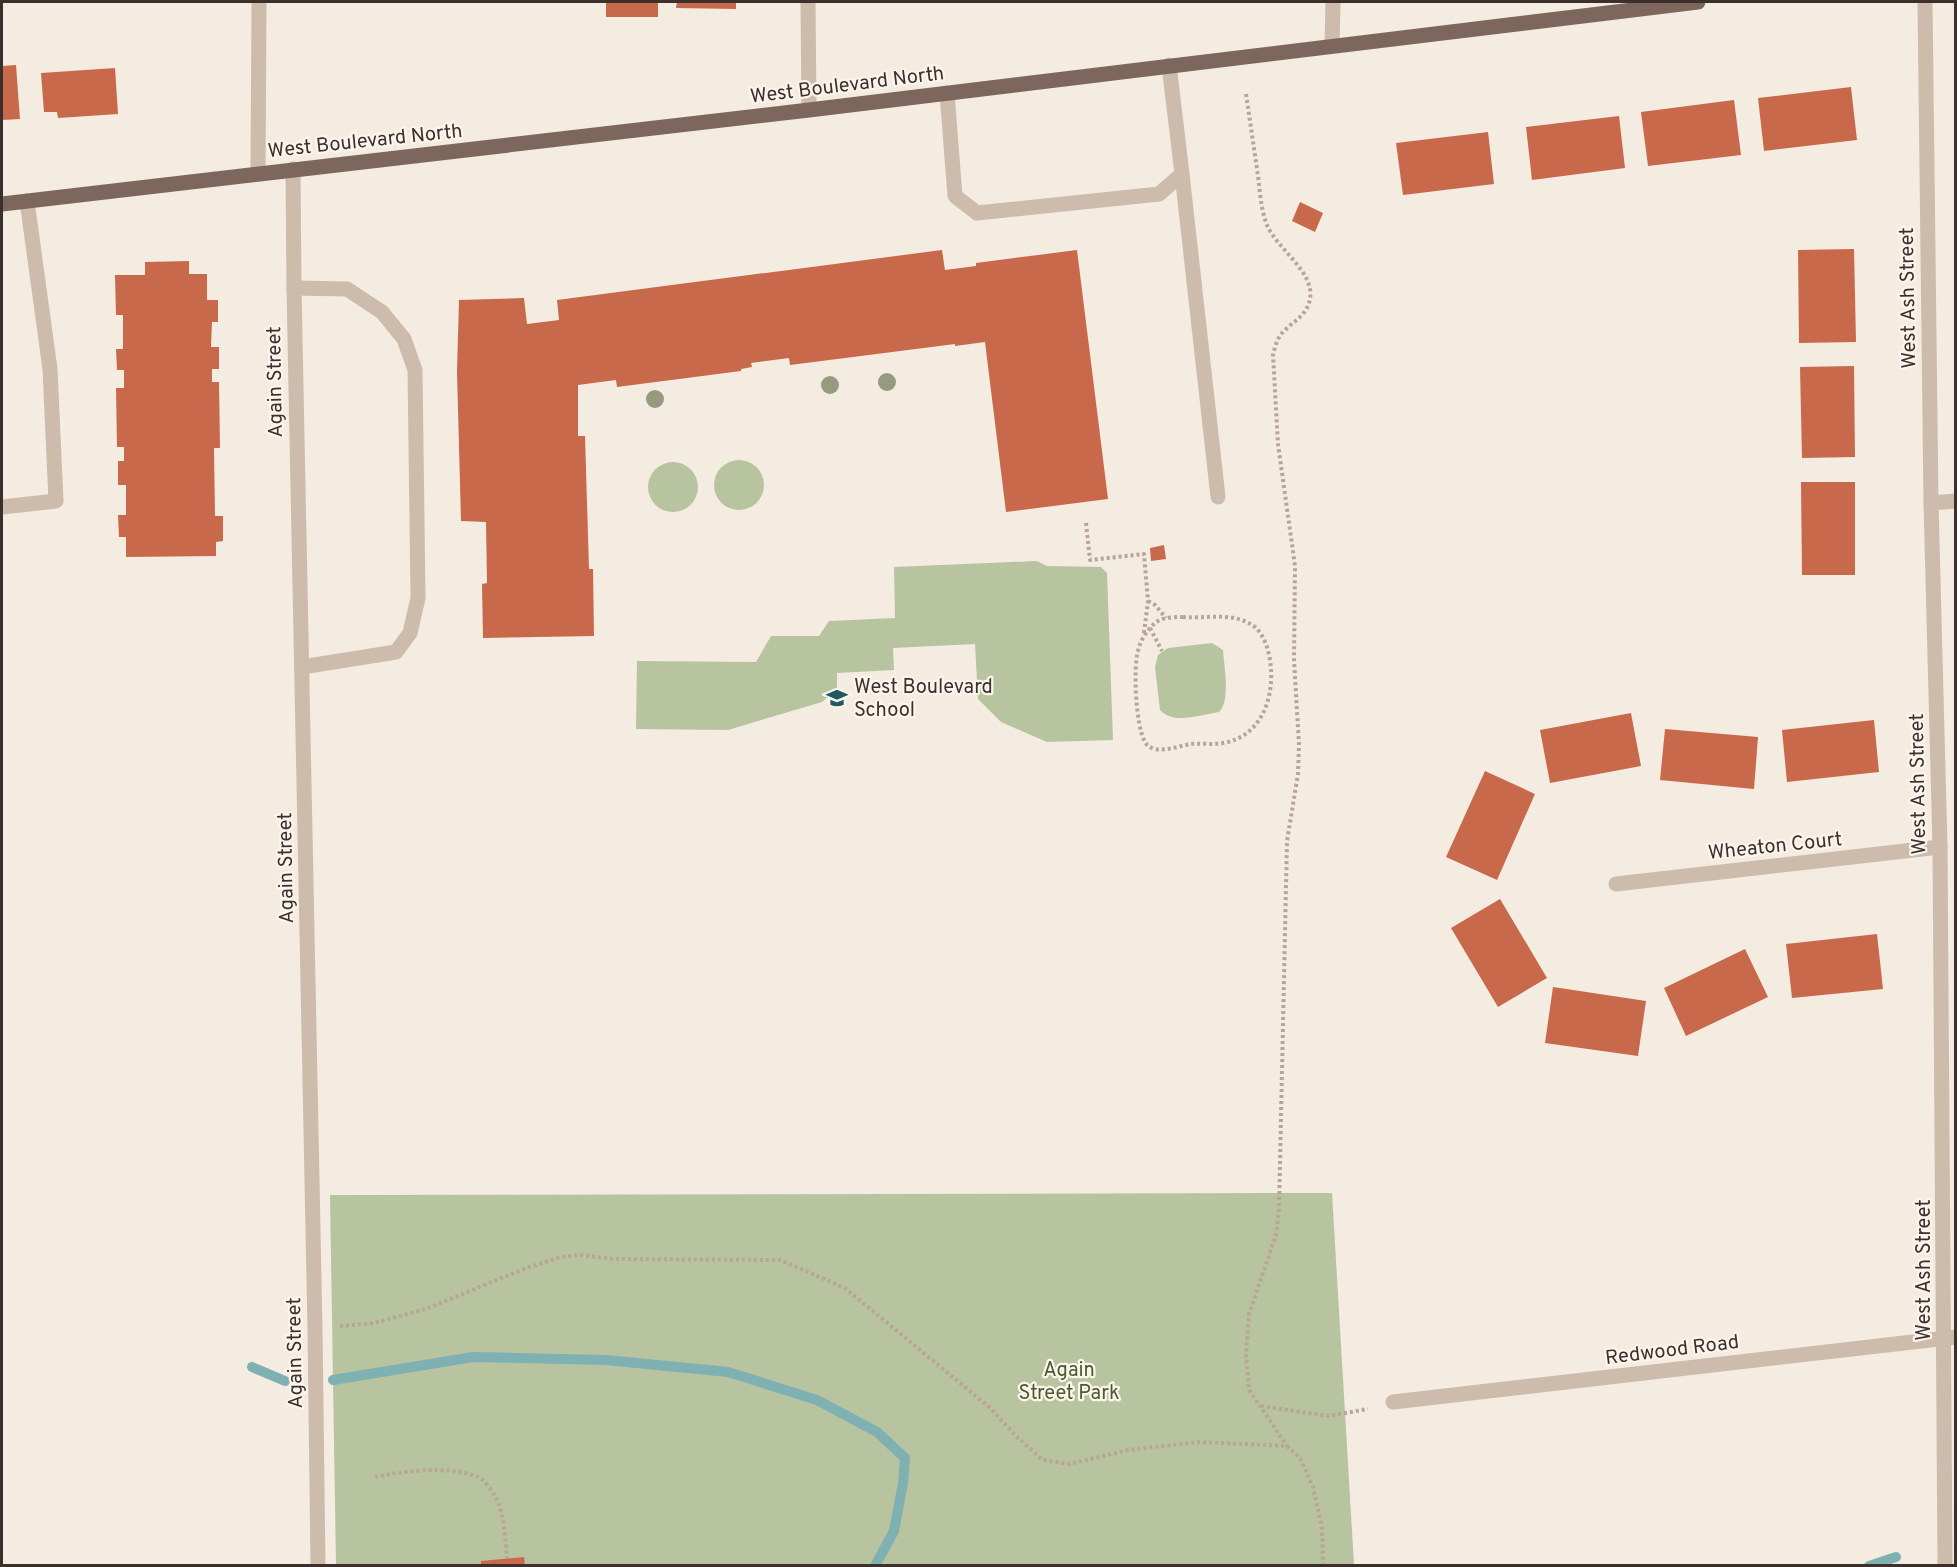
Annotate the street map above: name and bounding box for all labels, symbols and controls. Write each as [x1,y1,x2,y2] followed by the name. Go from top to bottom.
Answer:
[749,61,946,111] street label: West Boulevard North
[267,119,464,165] street label: West Boulevard North
[1895,227,1923,369] street label: West Ash Street
[262,326,290,438] street label: Again Street
[854,675,993,724] place label: West Boulevard School
[825,686,849,710] school or university icon: West Boulevard School
[1905,713,1933,855] street label: West Ash Street
[273,812,301,924] street label: Again Street
[1707,827,1844,867] street label: Wheaton Court
[1912,1199,1938,1341] street label: West Ash Street
[282,1297,310,1409] street label: Again Street
[1604,1330,1741,1372] street label: Redwood Road
[1018,1358,1120,1407] park label: Again Street Park

